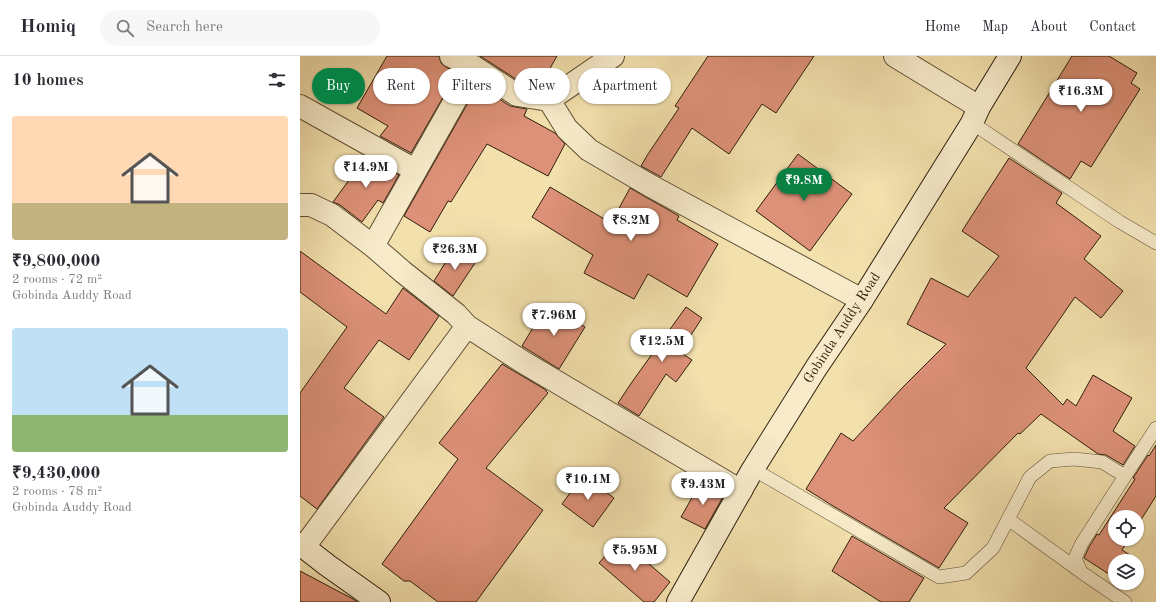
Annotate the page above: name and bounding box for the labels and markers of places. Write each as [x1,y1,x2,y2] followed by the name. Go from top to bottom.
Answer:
[1048,79,1114,113] pin: ₹16.3M
[333,155,399,189] pin: ₹14.9M
[776,168,832,202] pin: ₹9.8M
[603,208,659,242] pin: ₹8.2M
[422,237,488,271] pin: ₹26.3M
[521,303,587,337] pin: ₹7.96M
[629,329,695,363] pin: ₹12.5M
[555,467,621,501] pin: ₹10.1M
[670,472,736,506] pin: ₹9.43M
[602,538,668,572] pin: ₹5.95M

